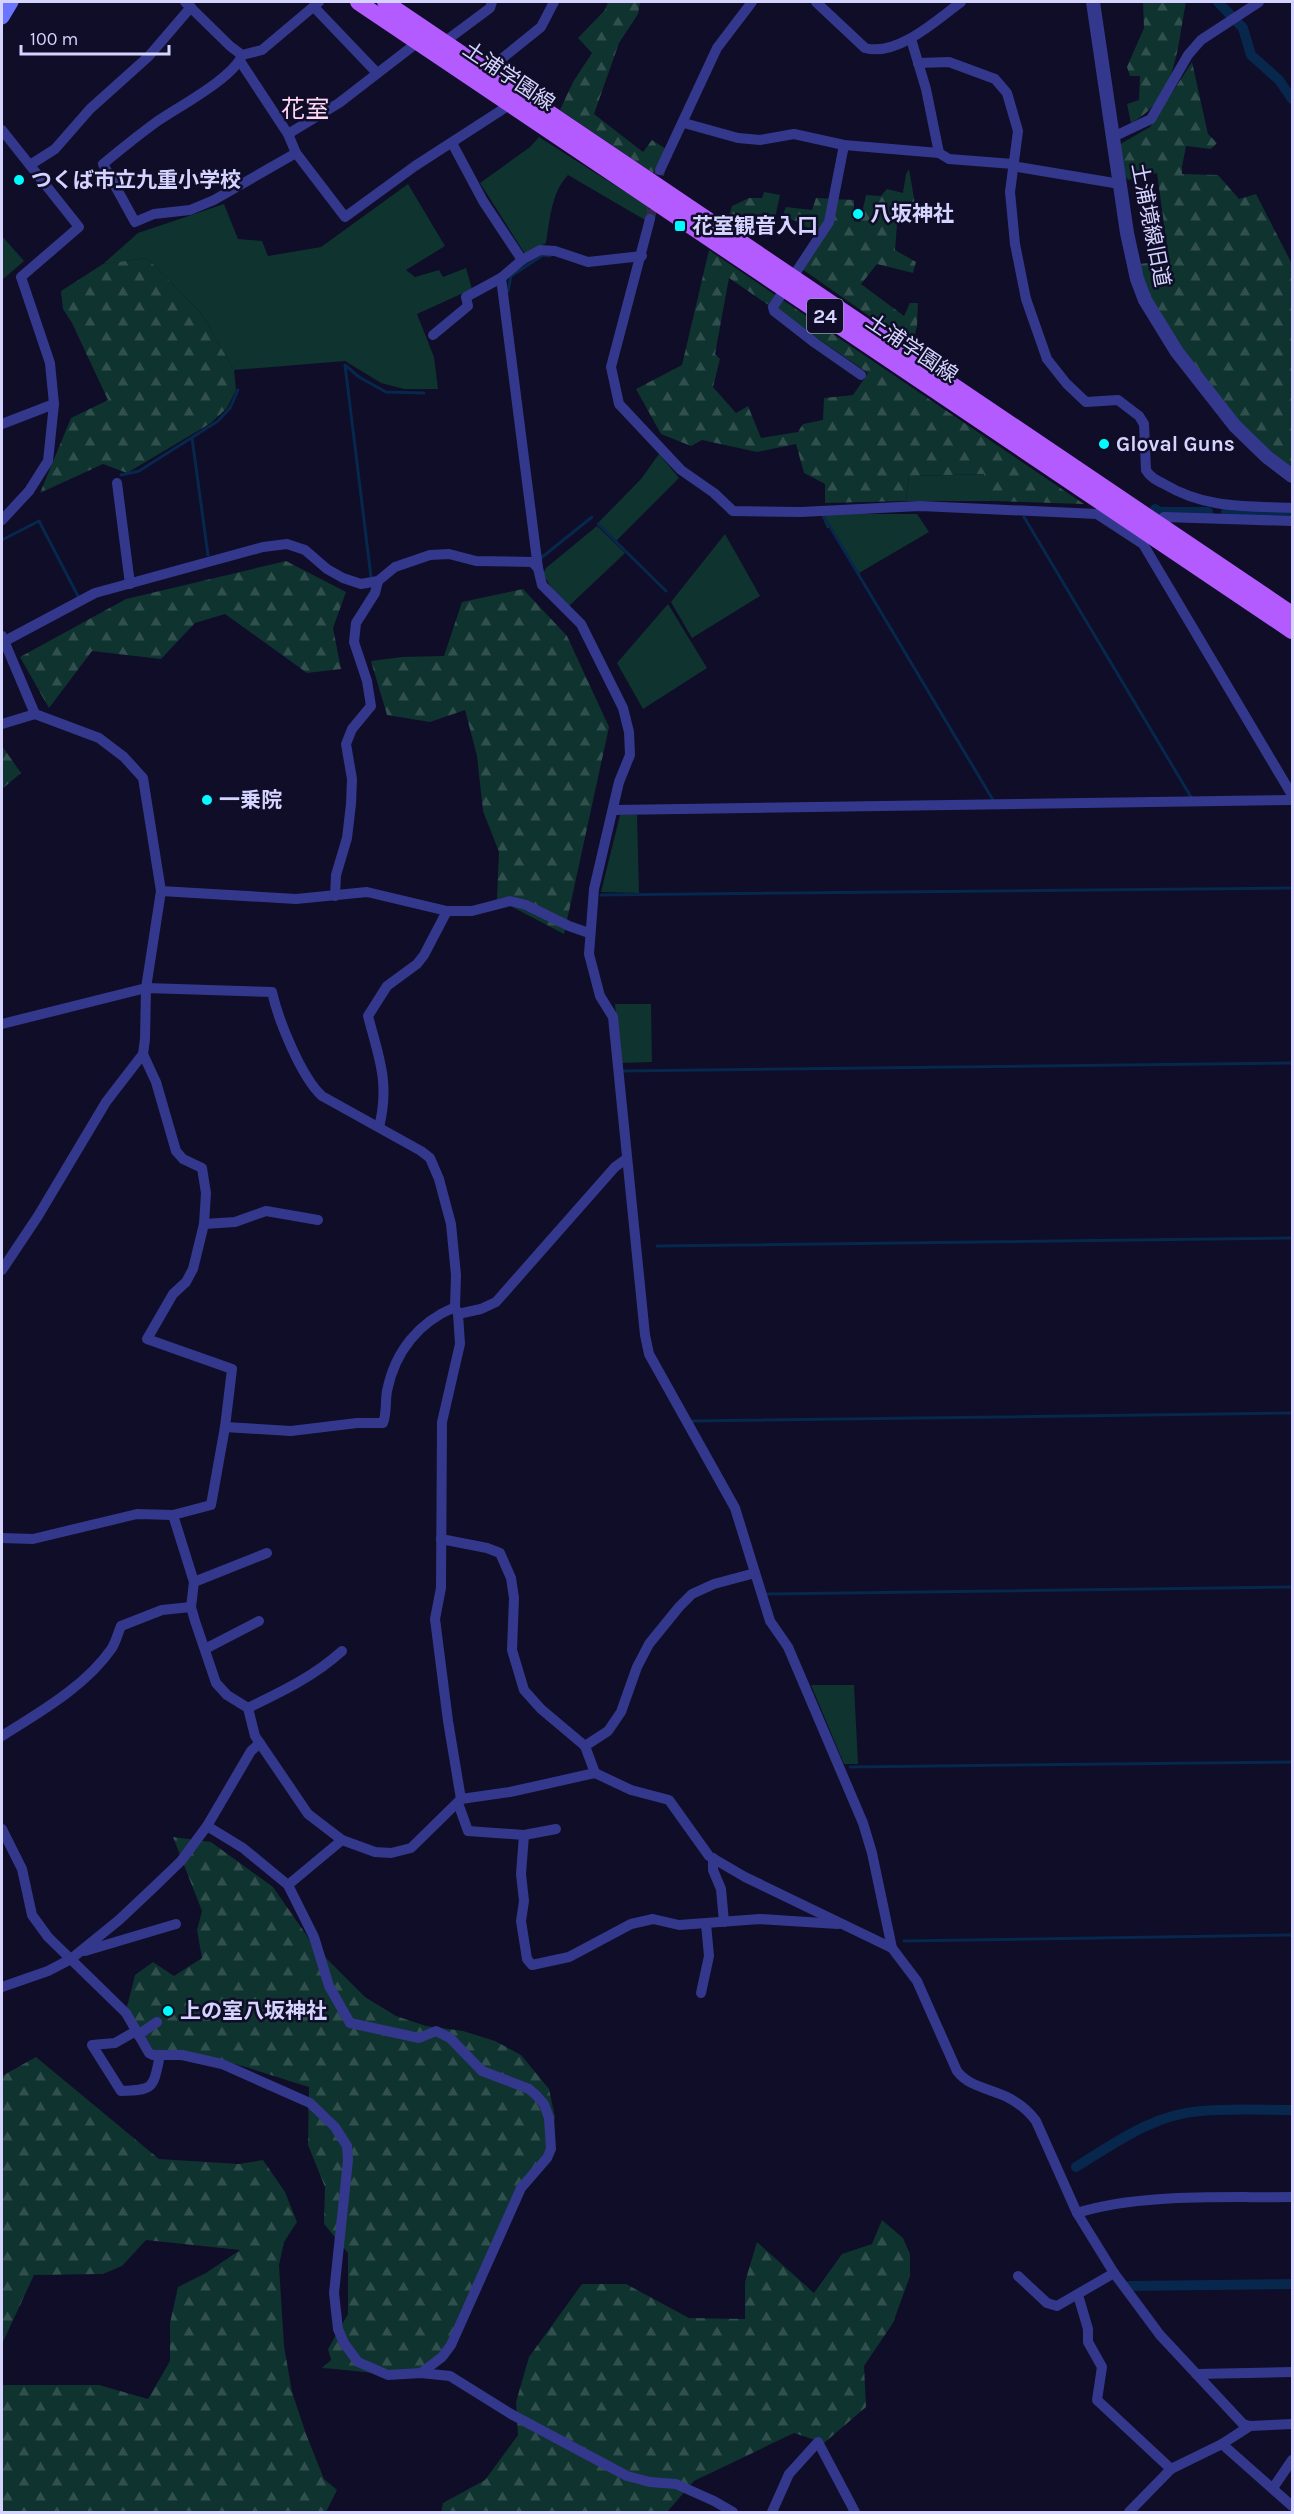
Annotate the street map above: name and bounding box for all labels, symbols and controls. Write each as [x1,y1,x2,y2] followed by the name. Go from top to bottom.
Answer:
[21,18,170,56] scale bar
[30,28,78,50] text: 100 m
[459,37,559,115] street label: 土浦学園線
[281,95,329,123] district label: 花室
[1127,161,1175,289] street label: 土浦境線旧道
[31,168,241,192] place label: つくば市立九重小学校
[12,173,26,187] marker: つくば市立九重小学校
[870,202,954,226] place label: 八坂神社
[851,207,865,221] marker: 八坂神社
[692,214,818,238] place label: 花室観音入口
[673,219,687,233] marker: 花室観音入口
[807,299,843,333] road number: 24
[862,309,962,387] street label: 土浦学園線
[1116,432,1235,456] place label: Gloval Guns
[1097,437,1111,451] marker: Gloval Guns
[219,788,282,812] place label: 一乗院
[200,793,214,807] marker: 一乗院
[180,1999,327,2023] place label: 上の室八坂神社
[161,2004,175,2018] marker: 上の室八坂神社

